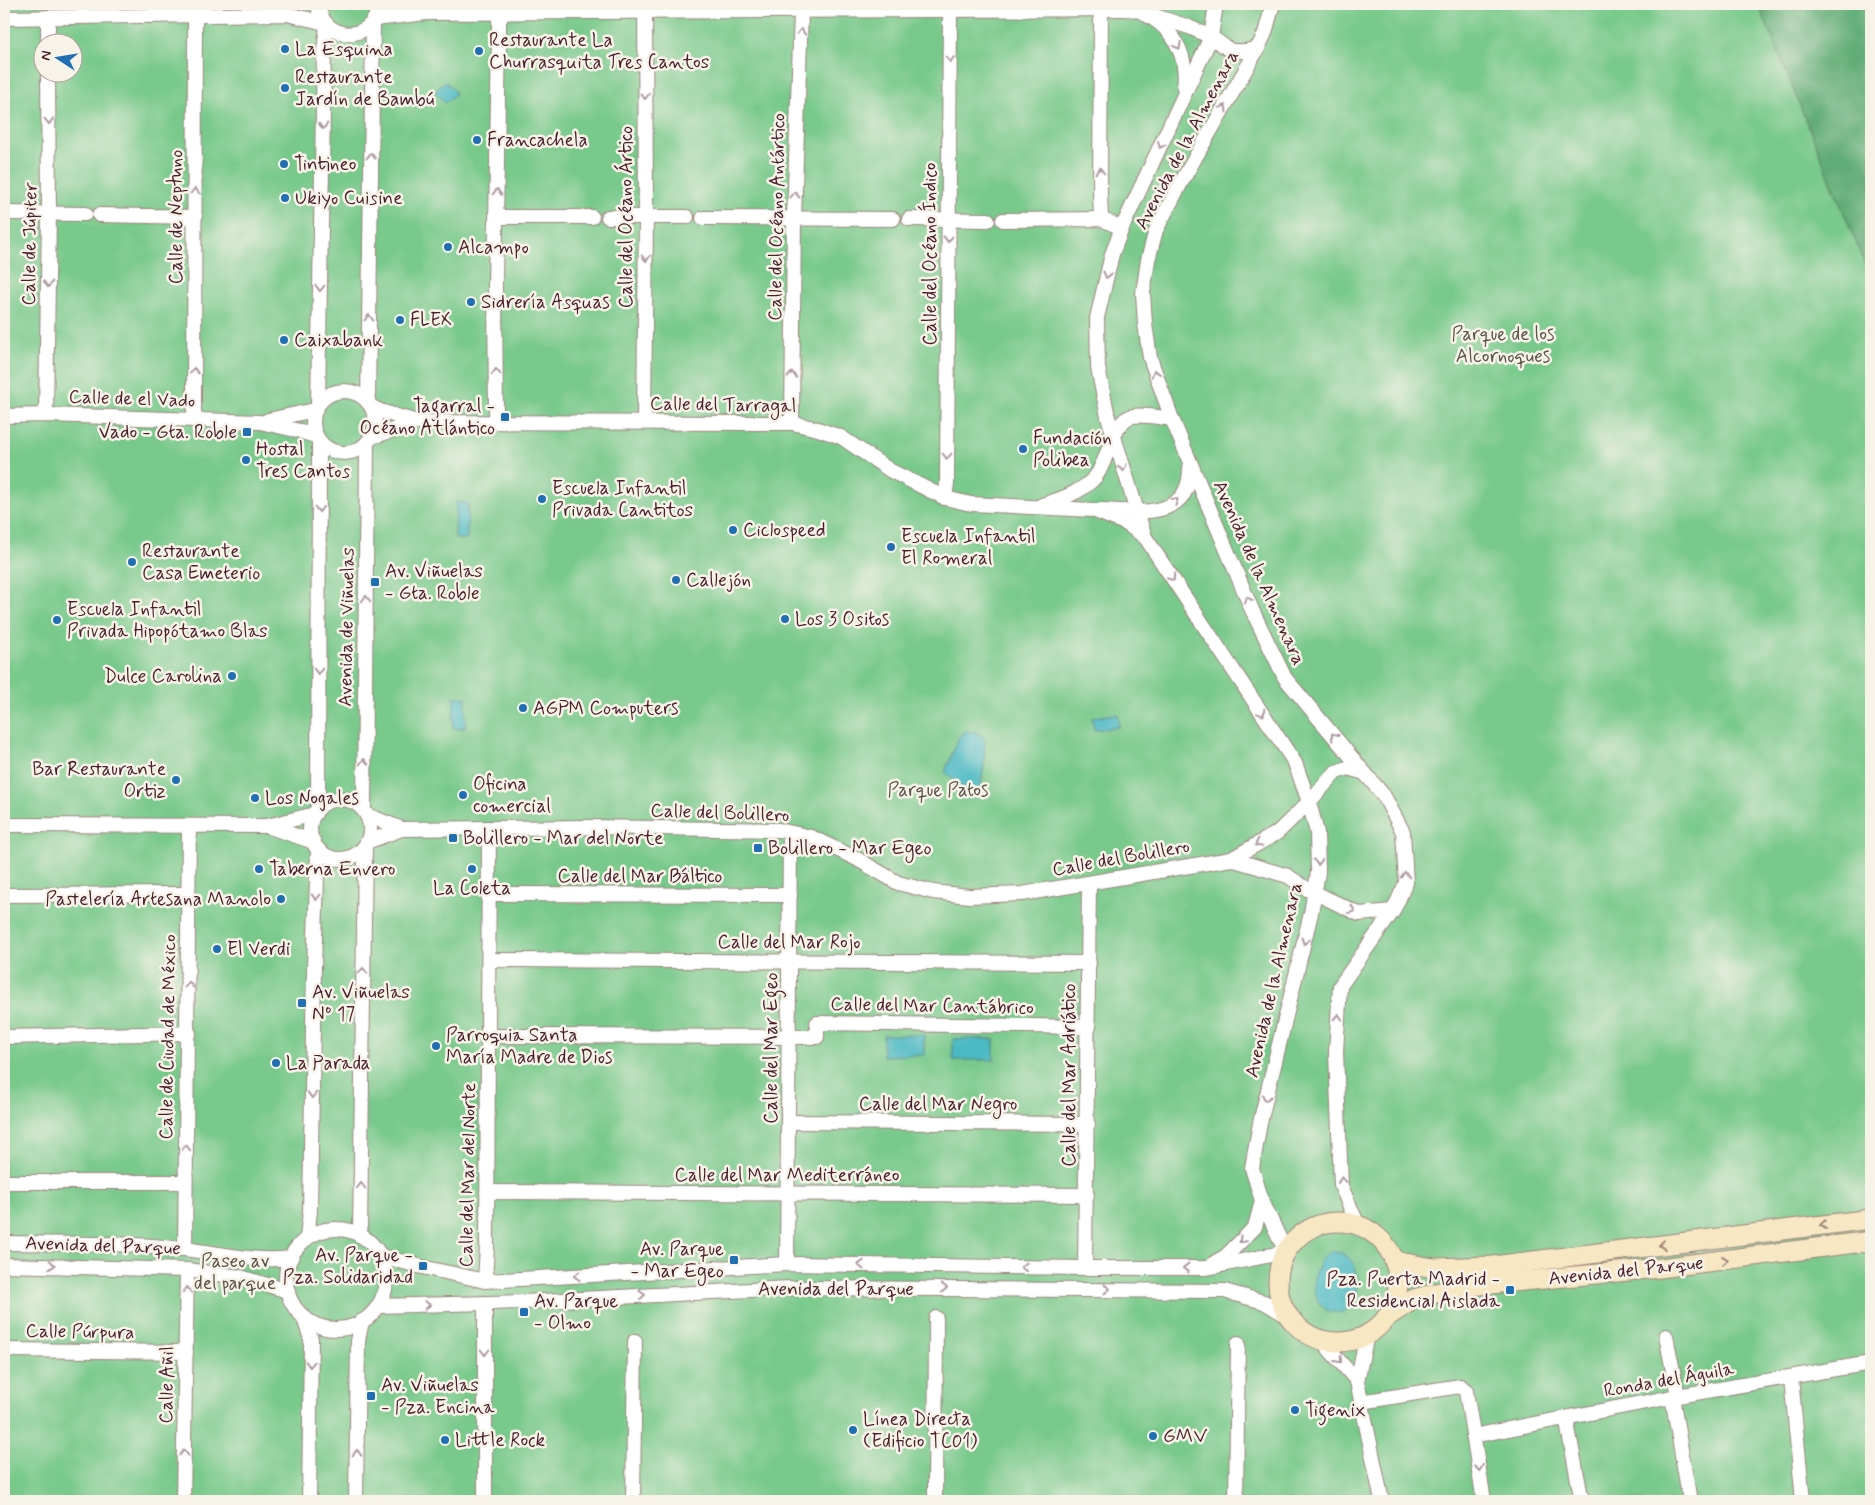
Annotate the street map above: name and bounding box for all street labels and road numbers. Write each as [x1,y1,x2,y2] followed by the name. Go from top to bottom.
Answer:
[1129,46,1245,234] street label: Avenida de la Almenara
[763,113,791,321] street label: Calle del Océano Antártico
[613,126,639,308] street label: Calle del Océano Ártico
[164,150,189,284] street label: Calle de Neptuno
[917,162,943,346] street label: Calle del Océano Índico
[16,182,44,306] street label: Calle de Júpiter
[68,384,196,414] street label: Calle de el Vado
[650,391,796,421] street label: Calle del Tarragal
[1207,477,1311,669] street label: Avenida de la Almenara
[333,547,361,707] street label: Avenida de Viñuelas
[650,798,790,828] street label: Calle del Bolillero
[1050,834,1192,882] street label: Calle del Bolillero
[558,864,722,889] street label: Calle del Mar Báltico
[1239,880,1309,1080] street label: Avenida de la Almenara
[717,930,861,956] street label: Calle del Mar Rojo
[154,934,182,1140] street label: Calle de Ciudad de México
[759,972,787,1124] street label: Calle del Mar Egeo
[1057,983,1082,1167] street label: Calle del Mar Adriático
[830,992,1034,1020] street label: Calle del Mar Cantábrico
[454,1082,482,1268] street label: Calle del Mar del Norte
[859,1092,1017,1119] street label: Calle del Mar Negro
[674,1163,900,1188] street label: Calle del Mar Mediterráneo
[25,1231,181,1261] street label: Avenida del Parque
[1547,1250,1705,1292] street label: Avenida del Parque
[758,1277,914,1302] street label: Avenida del Parque
[25,1319,135,1345] street label: Calle Púrpura
[154,1346,180,1424] street label: Calle Añil
[1602,1355,1737,1405] street label: Ronda del Águila

